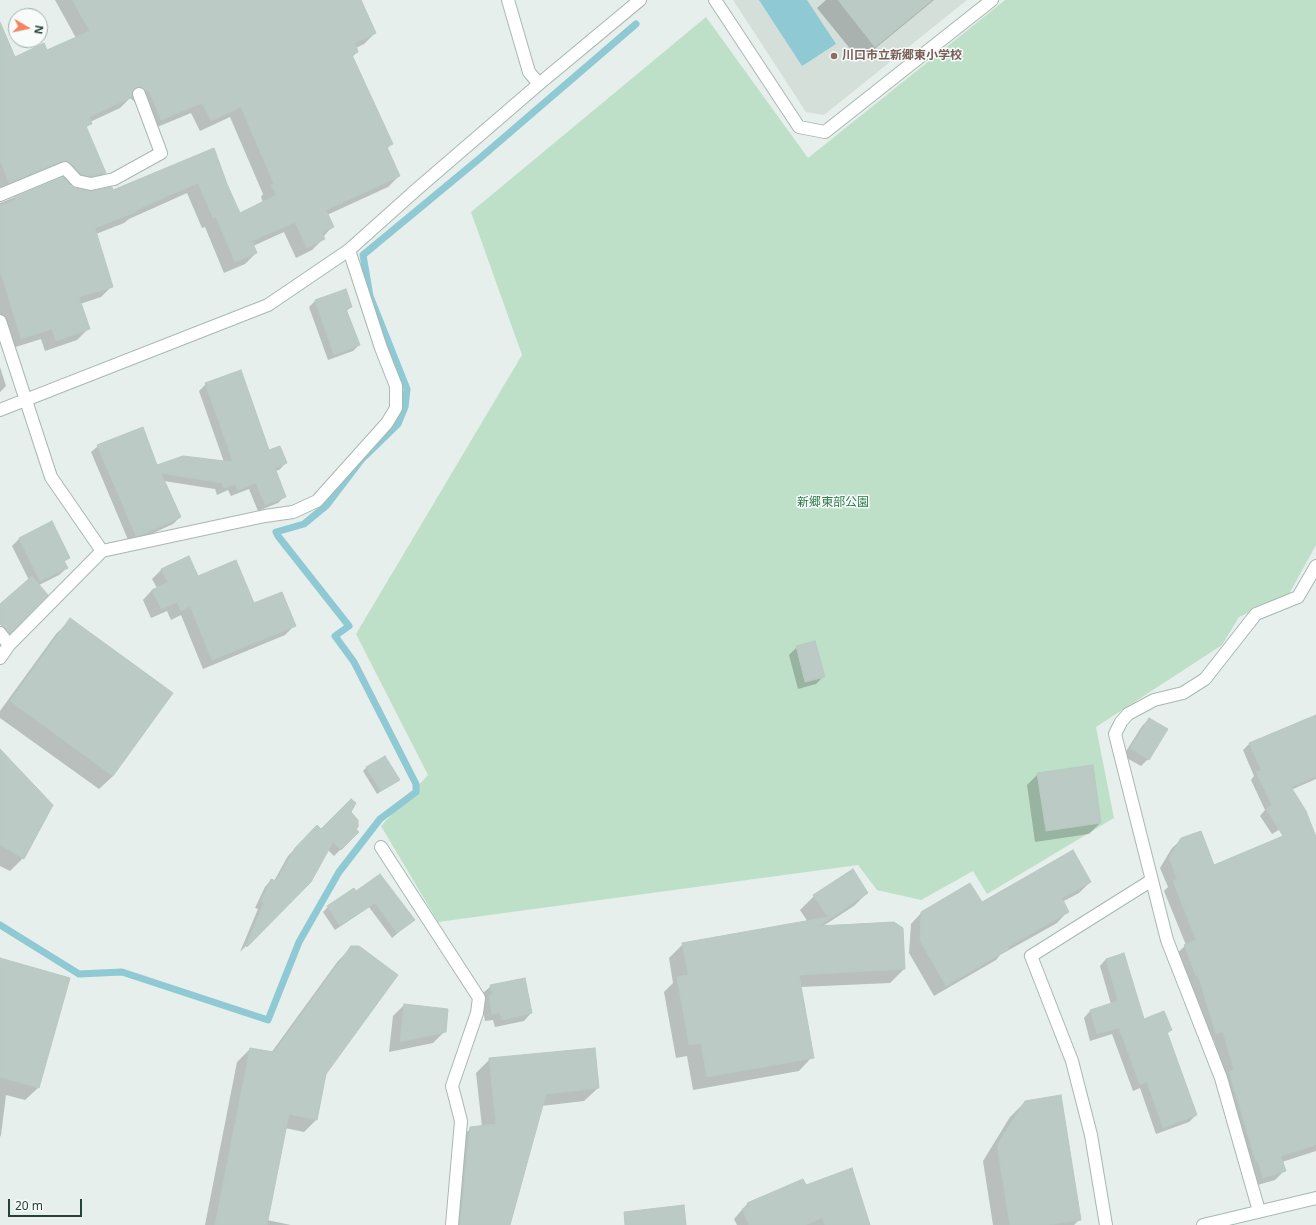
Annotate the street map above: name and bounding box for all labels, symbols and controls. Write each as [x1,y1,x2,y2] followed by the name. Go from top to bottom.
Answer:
[8,8,48,48] north arrow
[31,24,47,35] text: N
[842,49,962,63] place label: 川口市立新郷東小学校
[829,51,839,61] marker: 川口市立新郷東小学校
[797,496,869,510] park label: 新郷東部公園
[10,1191,84,1217] scale bar
[15,1197,43,1214] text: 20 m

